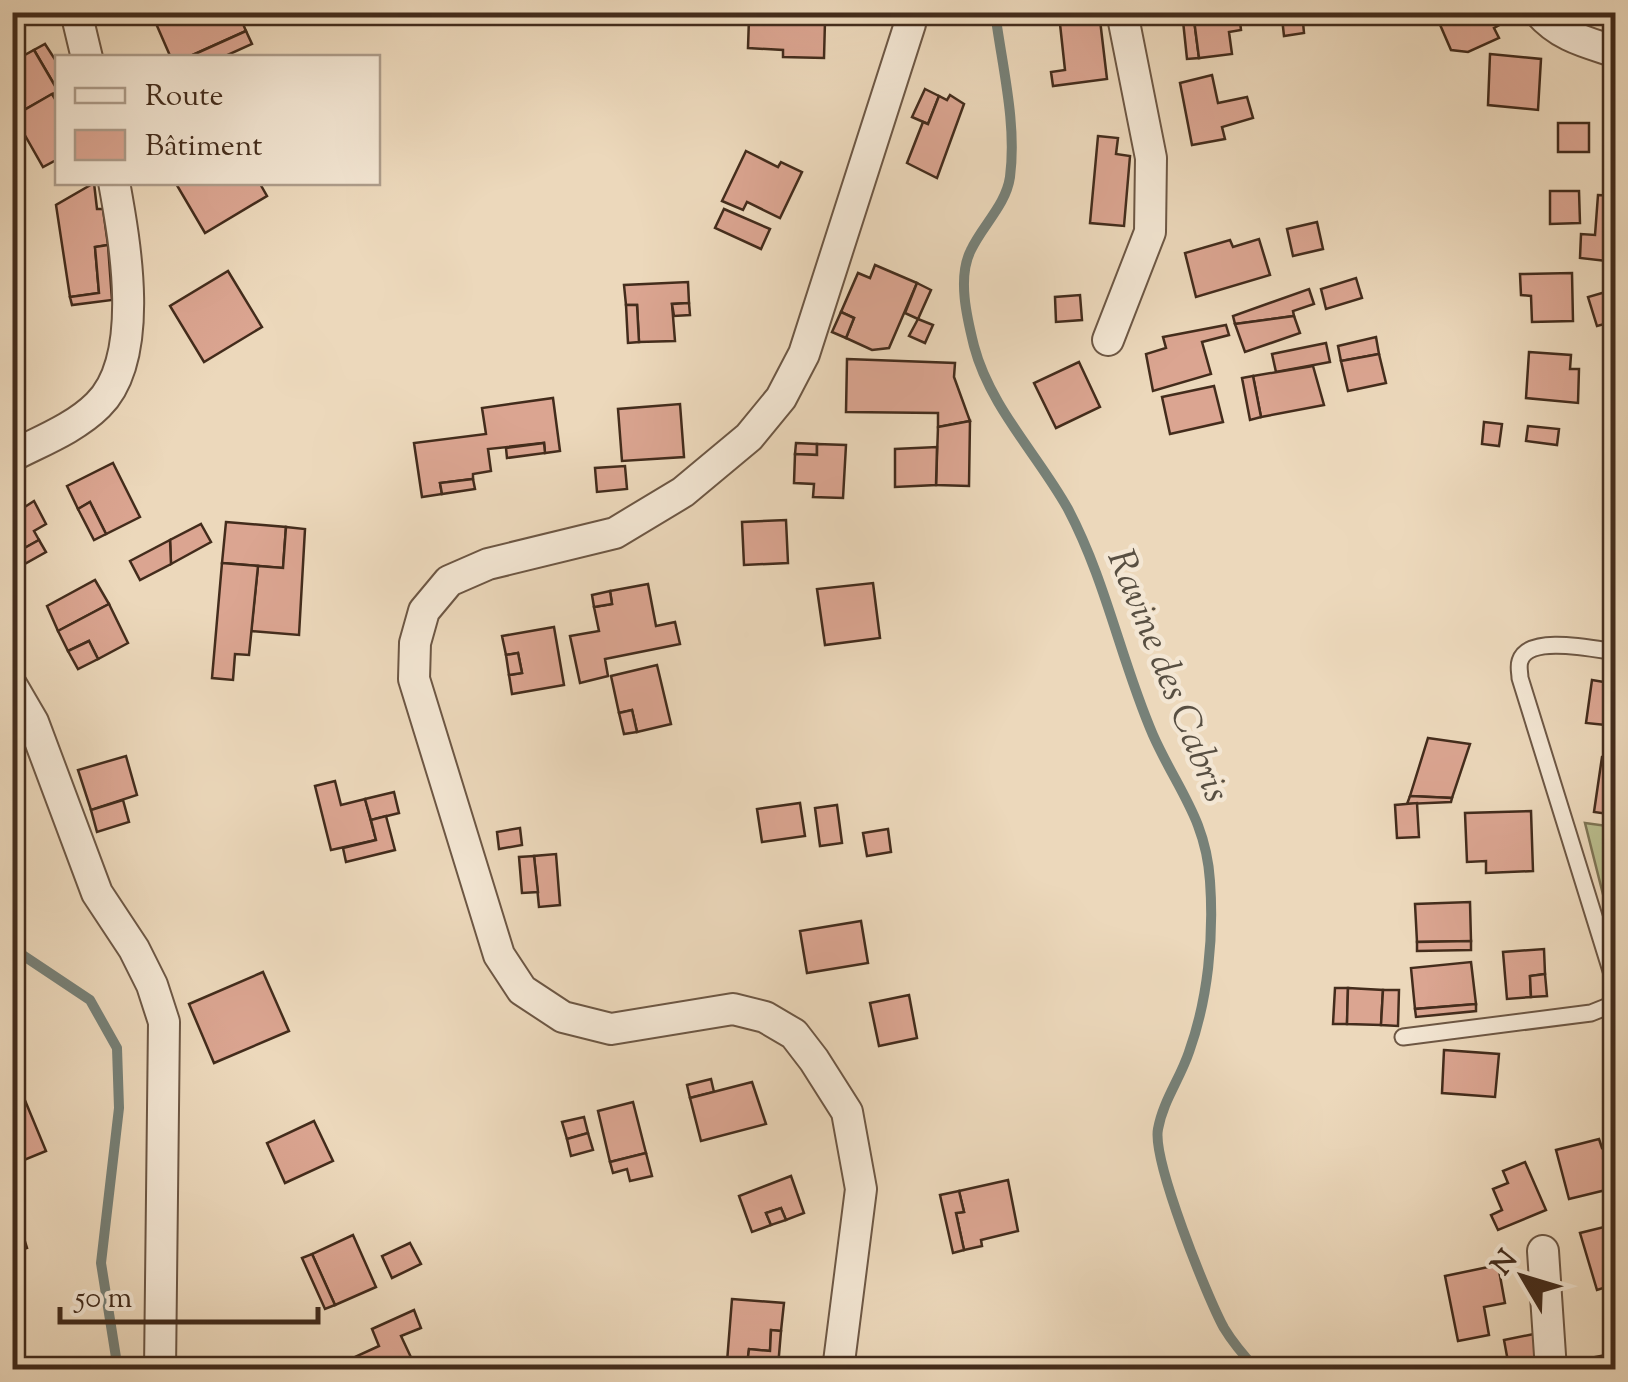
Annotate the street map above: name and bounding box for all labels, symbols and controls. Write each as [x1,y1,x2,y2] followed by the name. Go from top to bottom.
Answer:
[55,55,380,185] legend
[145,76,224,119] text: Route
[145,126,262,169] text: Bâtiment
[1091,542,1242,811] water label: Ravine des Cabris
[1473,1227,1573,1327] north arrow
[1483,1242,1528,1285] text: N
[60,1262,318,1324] scale bar
[73,1278,133,1321] text: 50 m

